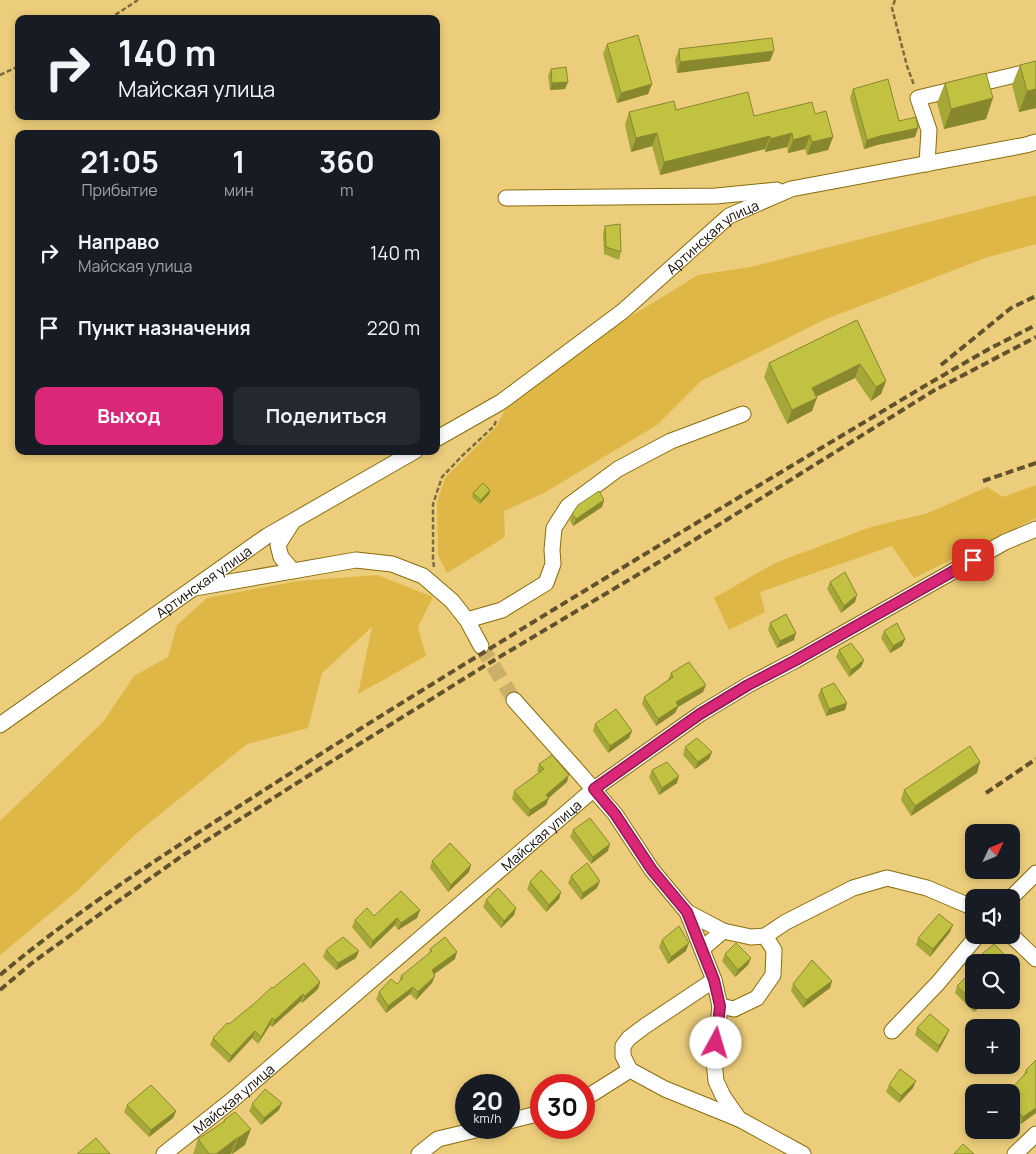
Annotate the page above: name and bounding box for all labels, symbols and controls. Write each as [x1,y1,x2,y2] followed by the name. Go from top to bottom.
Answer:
[118,29,216,77] text: 140 m
[35,35,100,100] icon: right
[118,74,275,104] text: Майская улица
[80,141,159,182] text: 21:05
[232,141,245,182] text: 1
[319,141,375,182] text: 360
[81,179,158,201] text: Прибытие
[224,179,254,201] text: мин
[340,179,354,201] text: m
[662,195,761,278] street label: Артинская улица
[78,229,159,255] text: Направо
[35,239,63,267] icon: right
[370,240,420,266] text: 140 m
[78,255,192,277] text: Майская улица
[35,314,63,342] icon: arrive
[78,315,251,341] text: Пункт назначения
[367,315,420,341] text: 220 m
[35,387,223,445] button: Выход
[233,387,420,445] button: Поделиться
[952,539,994,581] pin
[152,541,255,622] street label: Артинская улица
[959,546,987,574] icon: arrive
[497,795,585,875] street label: Майская улица
[965,824,1020,879] north arrow
[965,824,1020,1139] map controls
[965,889,1020,944] button: sound
[965,954,1020,1009] button: search
[689,1016,741,1068] position arrow
[965,1019,1020,1074] button: +
[189,1059,278,1137] street label: Майская улица
[530,1074,595,1139] speed limit sign: 30
[472,1083,503,1118] text: 20
[965,1084,1020,1139] button: −
[474,1110,501,1127] text: km/h

